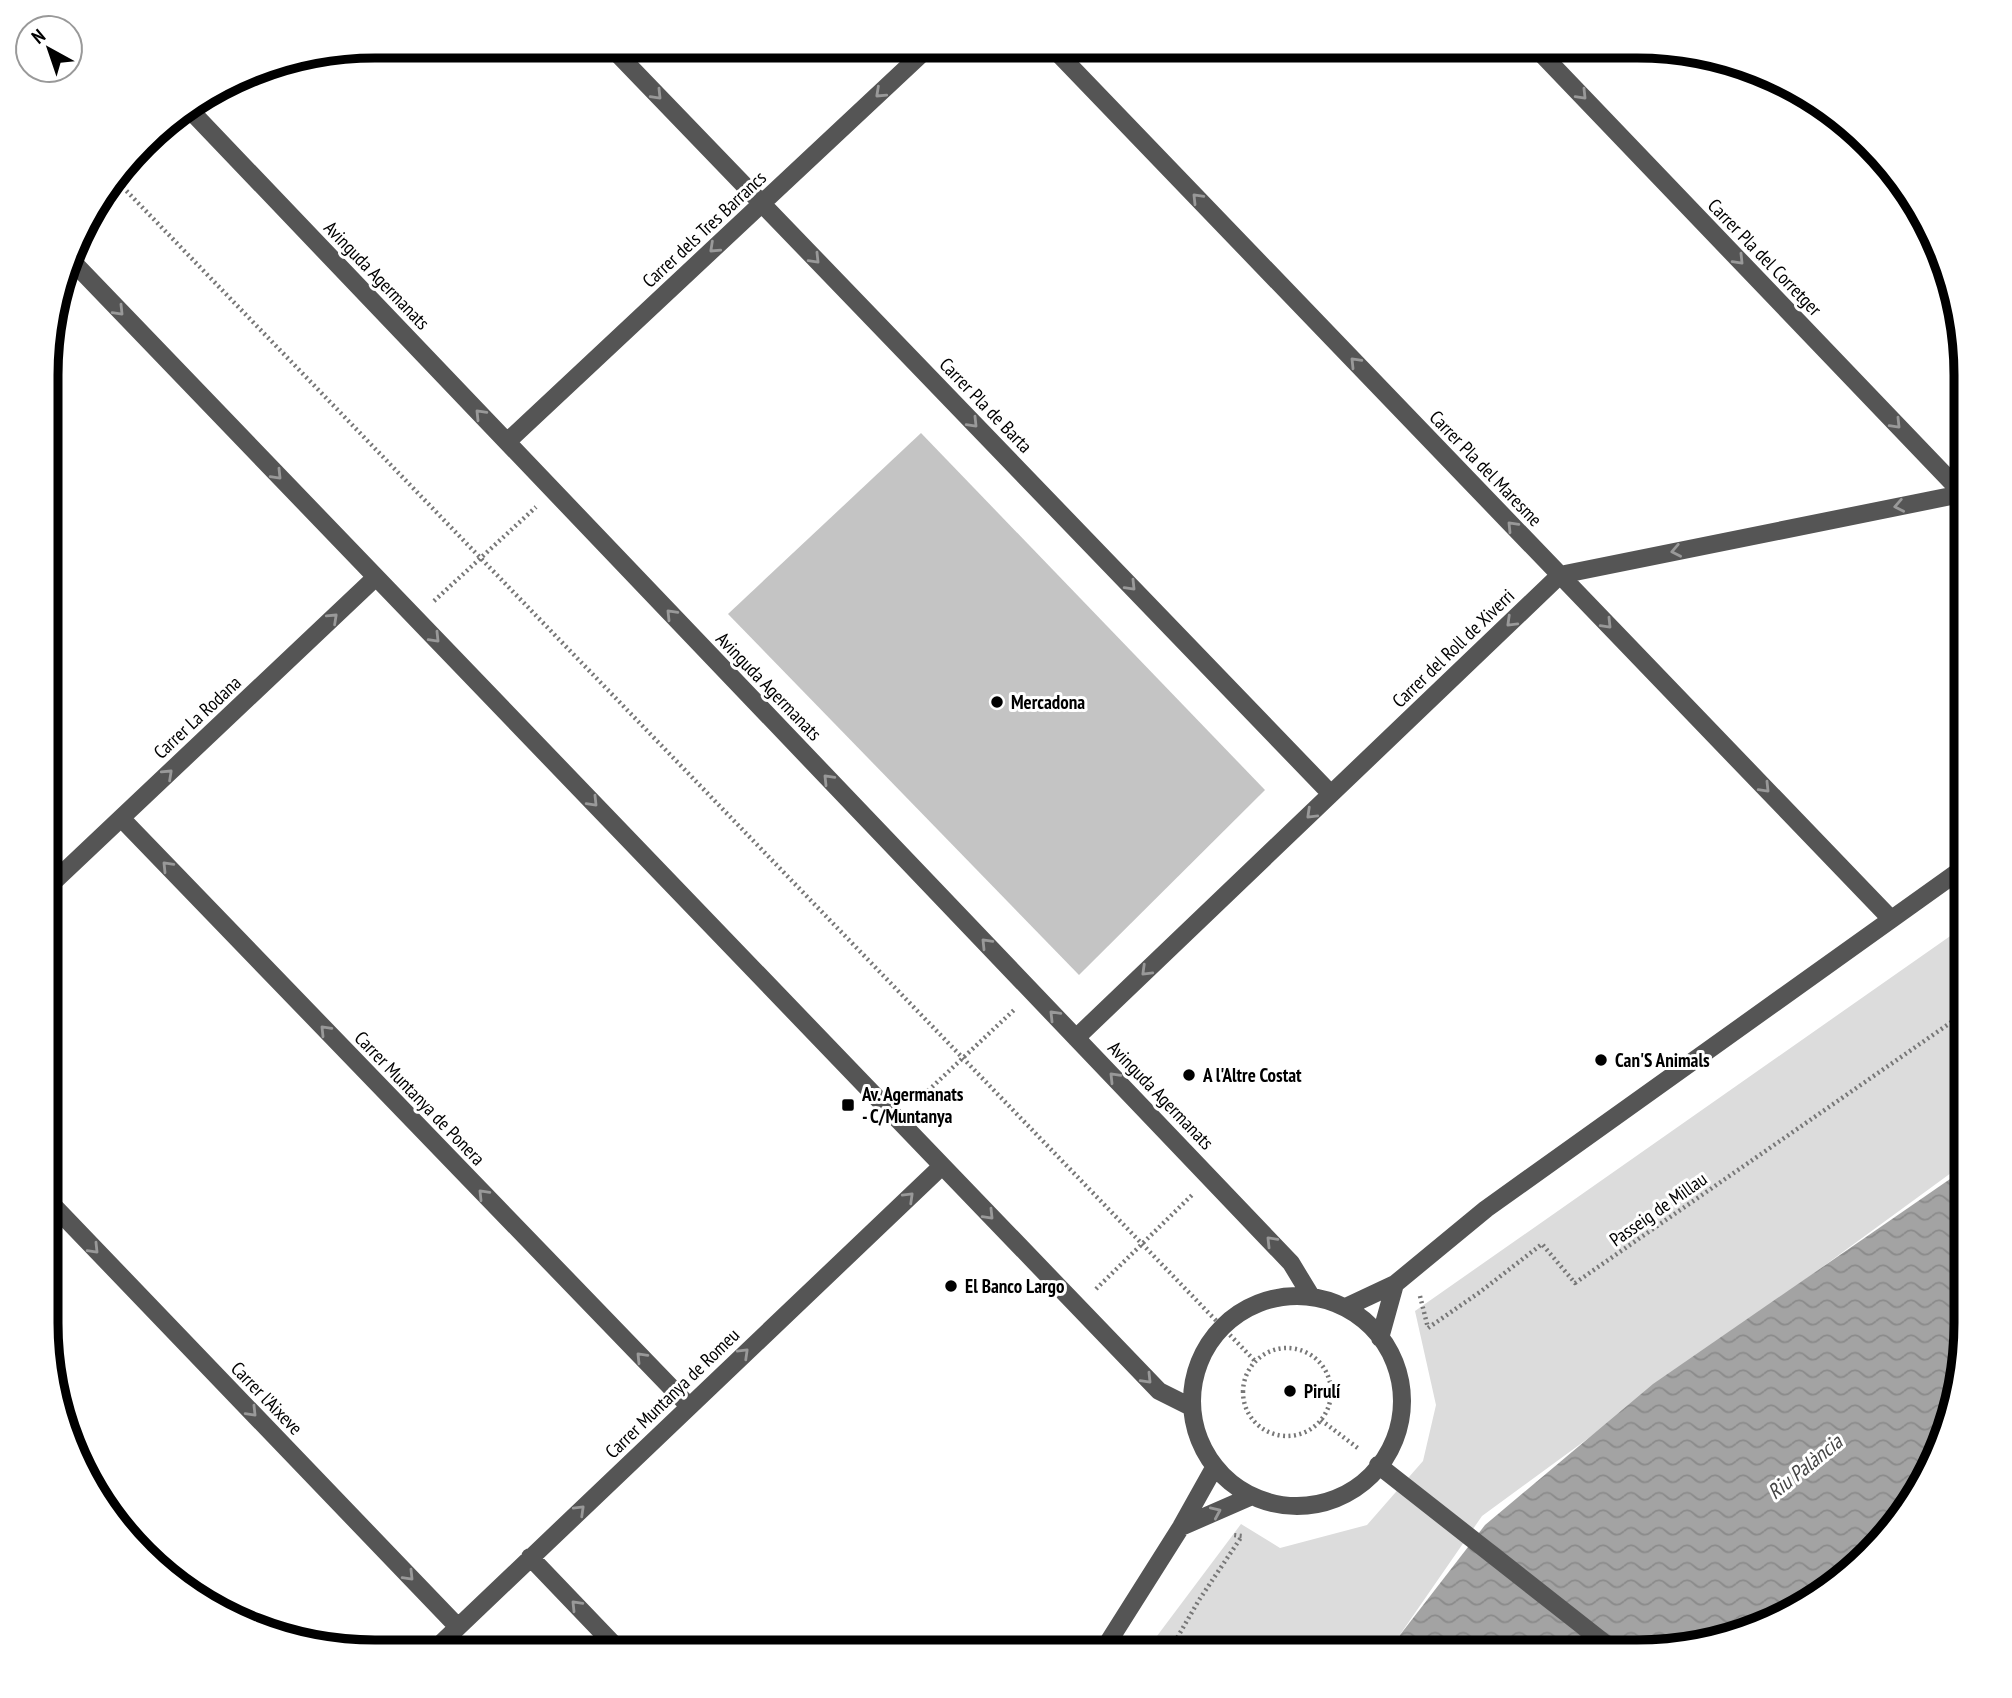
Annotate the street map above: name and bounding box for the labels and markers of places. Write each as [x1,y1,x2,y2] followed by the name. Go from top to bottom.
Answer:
[1011,690,1085,714] place label: Mercadona
[989,694,1005,710] marker: Mercadona
[1615,1048,1710,1072] place label: Can'S Animals
[1593,1052,1609,1068] marker: Can'S Animals
[1202,1063,1302,1087] place label: A l'Altre Costat
[1181,1067,1197,1083] marker: A l'Altre Costat
[861,1082,964,1128] place label: Av. Agermanats - C/Muntanya
[840,1097,856,1113] marker: Av. Agermanats - C/Muntanya
[965,1274,1064,1298] place label: El Banco Largo
[943,1278,959,1294] marker: El Banco Largo
[1304,1379,1341,1403] place label: Pirulí
[1282,1383,1298,1399] marker: Pirulí

